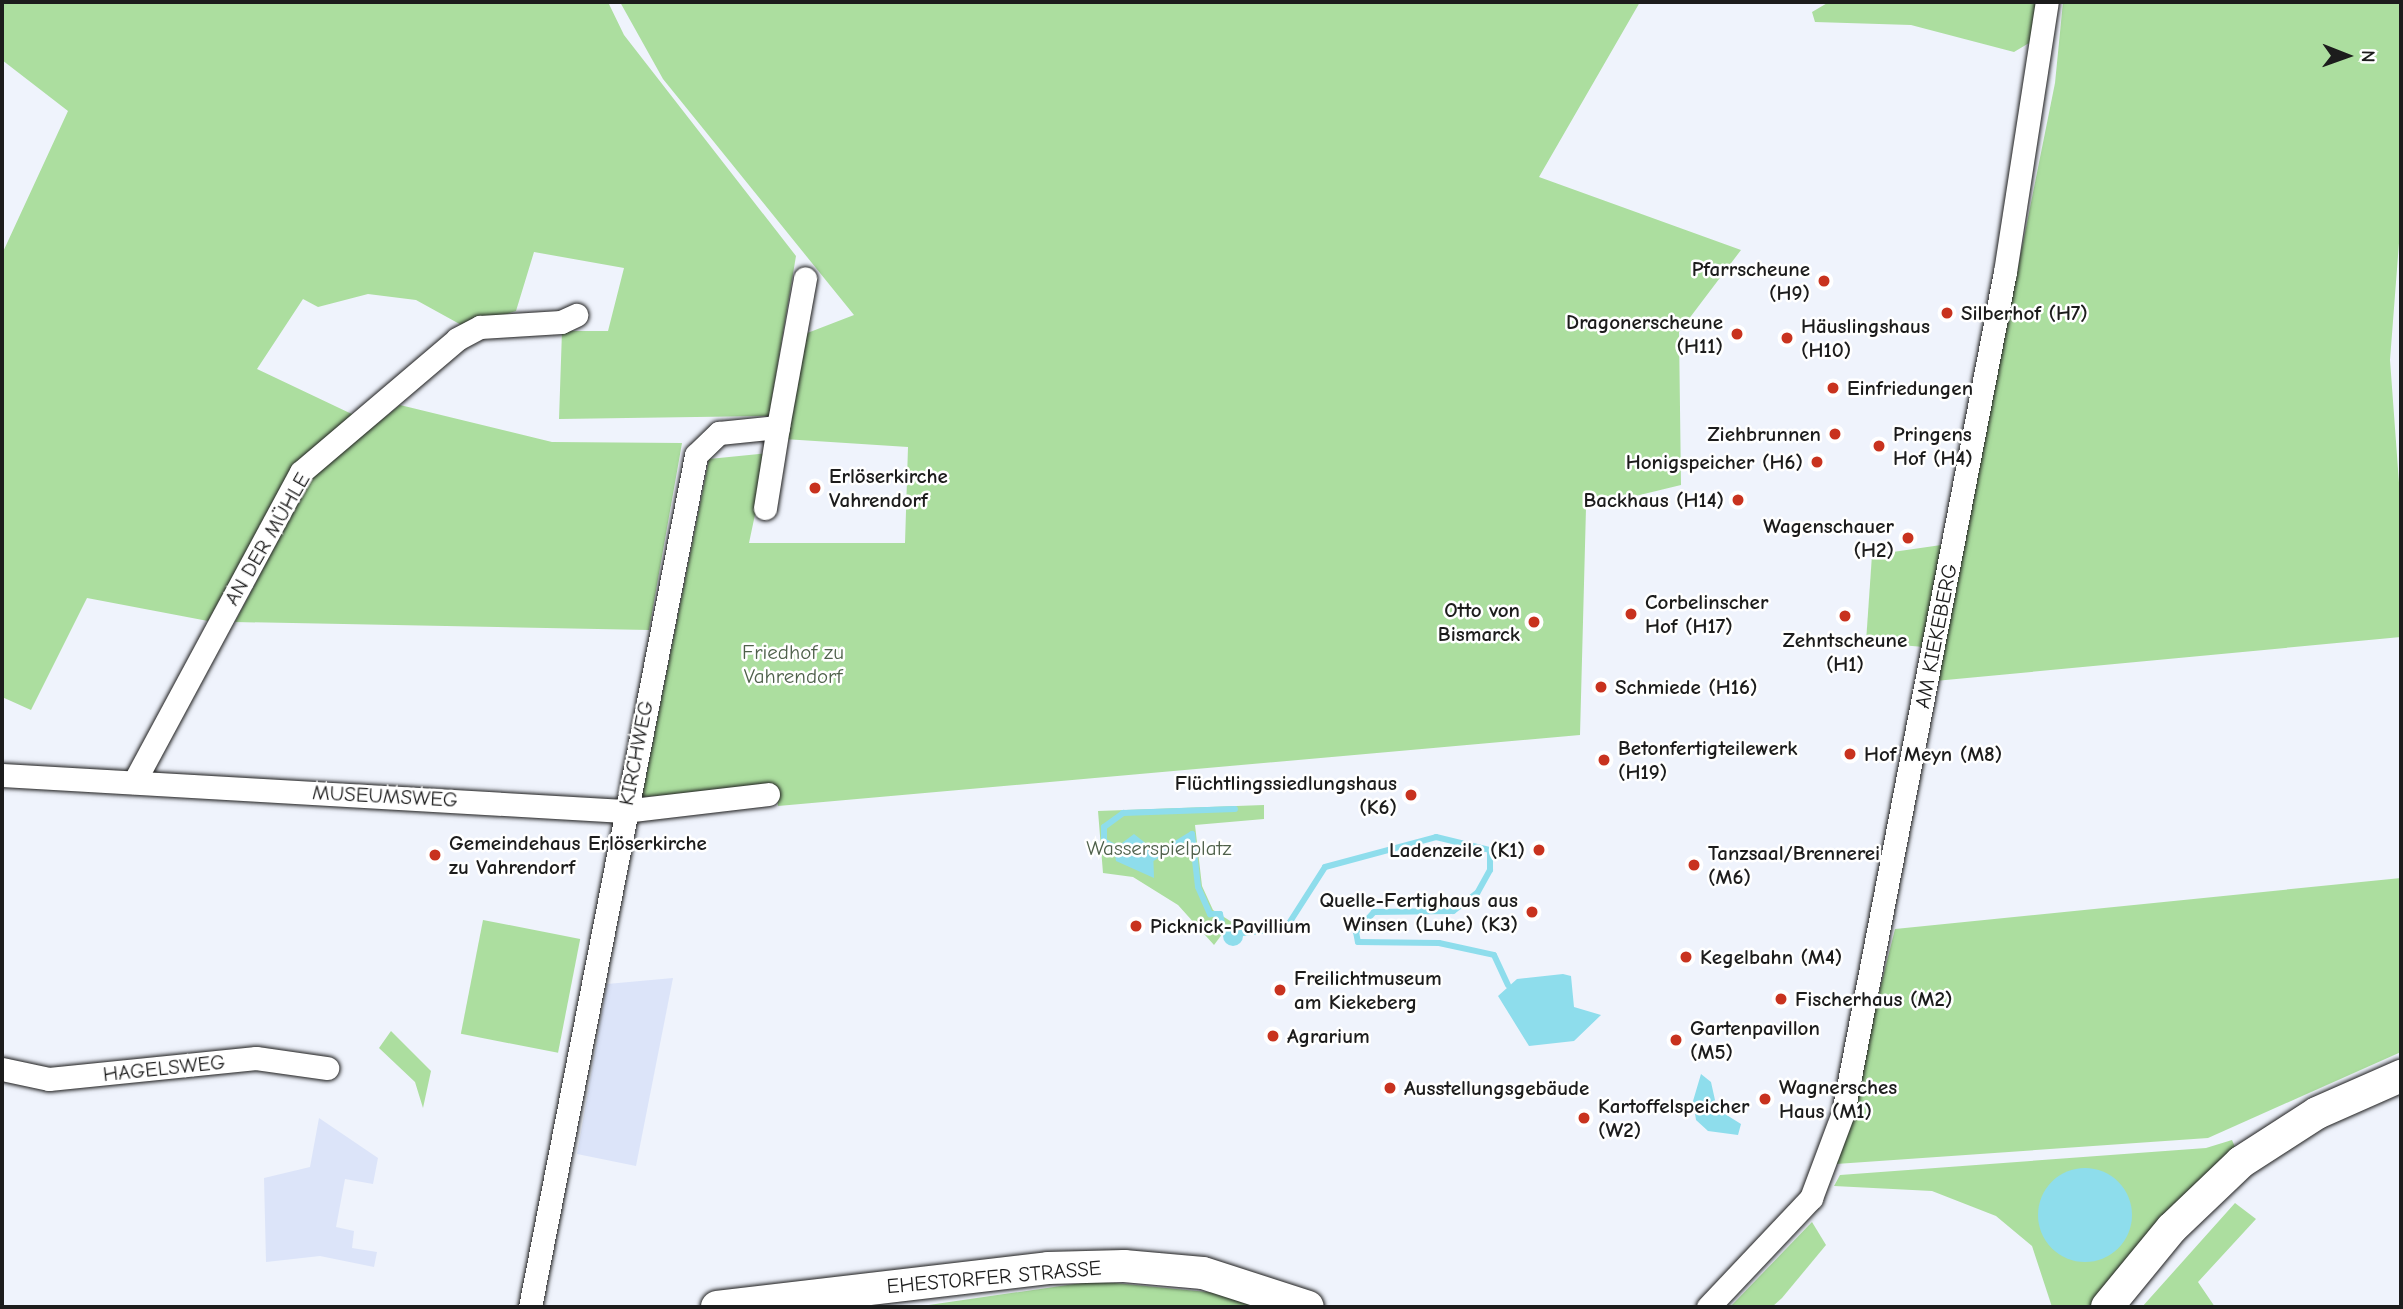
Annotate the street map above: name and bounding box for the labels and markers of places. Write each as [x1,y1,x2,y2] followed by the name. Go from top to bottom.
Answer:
[1692,256,1810,306] place label: Pfarrscheune (H9)
[1816,273,1832,289] marker: Pfarrscheune (H9)
[1961,300,2088,326] place label: Silberhof (H7)
[1939,305,1955,321] marker: Silberhof (H7)
[1566,309,1723,359] place label: Dragonerscheune (H11)
[1801,313,1930,363] place label: Häuslingshaus (H10)
[1729,326,1745,342] marker: Dragonerscheune (H11)
[1779,330,1795,346] marker: Häuslingshaus (H10)
[1847,375,1973,401] place label: Einfriedungen
[1825,380,1841,396] marker: Einfriedungen
[1708,421,1821,447] place label: Ziehbrunnen
[1893,421,1973,471] place label: Pringens Hof (H4)
[1827,426,1843,442] marker: Ziehbrunnen
[1871,438,1887,454] marker: Pringens Hof (H4)
[1626,449,1803,475] place label: Honigspeicher (H6)
[1809,454,1825,470] marker: Honigspeicher (H6)
[829,463,948,513] place label: Erlöserkirche Vahrendorf
[807,480,823,496] marker: Erlöserkirche Vahrendorf
[1583,487,1724,513] place label: Backhaus (H14)
[1730,492,1746,508] marker: Backhaus (H14)
[1763,513,1894,563] place label: Wagenschauer (H2)
[1900,530,1916,546] marker: Wagenschauer (H2)
[1645,589,1768,639] place label: Corbelinscher Hof (H17)
[1438,597,1520,647] place label: Otto von Bismarck
[1623,606,1639,622] marker: Corbelinscher Hof (H17)
[1837,608,1853,624] marker: Zehntscheune (H1)
[1526,614,1542,630] marker: Otto von Bismarck
[1783,627,1907,677] place label: Zehntscheune (H1)
[1615,674,1758,700] place label: Schmiede (H16)
[1593,679,1609,695] marker: Schmiede (H16)
[1618,735,1797,785] place label: Betonfertigteilewerk (H19)
[1864,741,2002,767] place label: Hof Meyn (M8)
[1842,746,1858,762] marker: Hof Meyn (M8)
[1596,752,1612,768] marker: Betonfertigteilewerk (H19)
[1175,770,1397,820] place label: Flüchtlingssiedlungshaus (K6)
[1403,787,1419,803] marker: Flüchtlingssiedlungshaus (K6)
[449,830,707,880] place label: Gemeindehaus Erlöserkirche zu Vahrendorf
[1389,837,1525,863] place label: Ladenzeile (K1)
[1708,840,1880,890] place label: Tanzsaal/Brennerei (M6)
[1531,842,1547,858] marker: Ladenzeile (K1)
[427,847,443,863] marker: Gemeindehaus Erlöserkirche zu Vahrendorf
[1686,857,1702,873] marker: Tanzsaal/Brennerei (M6)
[1319,887,1518,937] place label: Quelle-Fertighaus aus Winsen (Luhe) (K3)
[1524,904,1540,920] marker: Quelle-Fertighaus aus Winsen (Luhe) (K3)
[1150,913,1311,939] place label: Picknick-Pavillium
[1128,918,1144,934] marker: Picknick-Pavillium
[1700,944,1842,970] place label: Kegelbahn (M4)
[1678,949,1694,965] marker: Kegelbahn (M4)
[1294,965,1442,1015] place label: Freilichtmuseum am Kiekeberg
[1272,982,1288,998] marker: Freilichtmuseum am Kiekeberg
[1795,986,1952,1012] place label: Fischerhaus (M2)
[1773,991,1789,1007] marker: Fischerhaus (M2)
[1690,1015,1820,1065] place label: Gartenpavillon (M5)
[1287,1023,1370,1049] place label: Agrarium
[1265,1028,1281,1044] marker: Agrarium
[1668,1032,1684,1048] marker: Gartenpavillon (M5)
[1779,1074,1897,1124] place label: Wagnersches Haus (M1)
[1404,1075,1589,1101] place label: Ausstellungsgebäude
[1382,1080,1398,1096] marker: Ausstellungsgebäude
[1757,1091,1773,1107] marker: Wagnersches Haus (M1)
[1598,1093,1749,1143] place label: Kartoffelspeicher (W2)
[1576,1110,1592,1126] marker: Kartoffelspeicher (W2)

